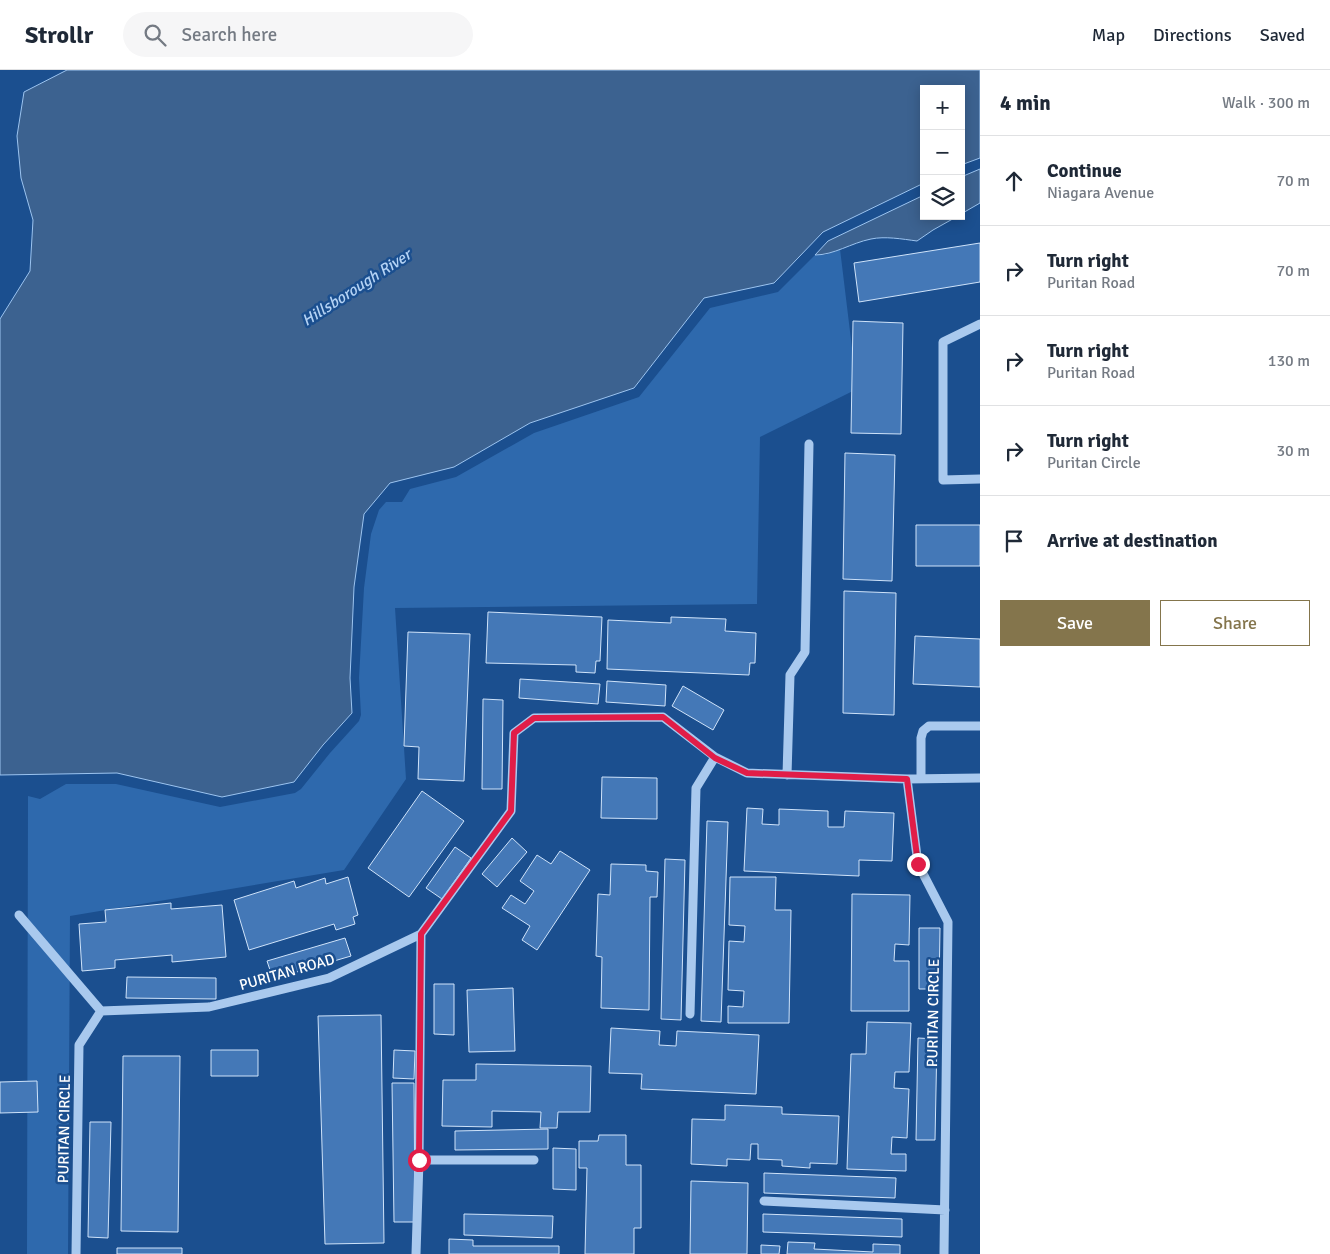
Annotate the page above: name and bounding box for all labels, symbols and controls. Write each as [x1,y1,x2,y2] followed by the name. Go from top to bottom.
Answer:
[123,12,473,57] search box
[25,20,93,50] text: Strollr
[141,21,169,49] icon: search
[181,23,277,47] text: Search here
[1092,24,1125,46] text: Map
[1153,24,1232,46] text: Directions
[1260,24,1305,46] text: Saved
[920,85,965,220] map controls
[920,85,965,130] button: +
[1000,90,1051,116] text: 4 min
[1222,93,1310,113] text: Walk · 300 m
[920,130,965,175] button: −
[1047,159,1122,183] text: Continue
[1000,167,1028,195] icon: ahead
[1276,171,1310,191] text: 70 m
[920,175,965,220] button: layers
[1047,183,1154,203] text: Niagara Avenue
[298,244,417,331] water label: Hillsborough River
[1047,249,1129,273] text: Turn right
[1000,257,1028,285] icon: right
[1276,261,1310,281] text: 70 m
[1047,273,1135,293] text: Puritan Road
[1047,339,1129,363] text: Turn right
[1000,347,1028,375] icon: right
[1268,351,1310,371] text: 130 m
[1047,363,1135,383] text: Puritan Road
[1047,429,1129,453] text: Turn right
[1000,437,1028,465] icon: right
[1276,441,1310,461] text: 30 m
[1047,453,1141,473] text: Puritan Circle
[1000,527,1028,555] icon: arrive
[1047,529,1218,553] text: Arrive at destination
[1000,600,1150,646] button: Save
[1160,600,1310,646] button: Share
[907,853,930,876] route end
[237,950,337,994] street label: PURITAN ROAD
[923,959,943,1067] street label: PURITAN CIRCLE
[54,1075,74,1183] street label: PURITAN CIRCLE
[408,1149,431,1172] route start

